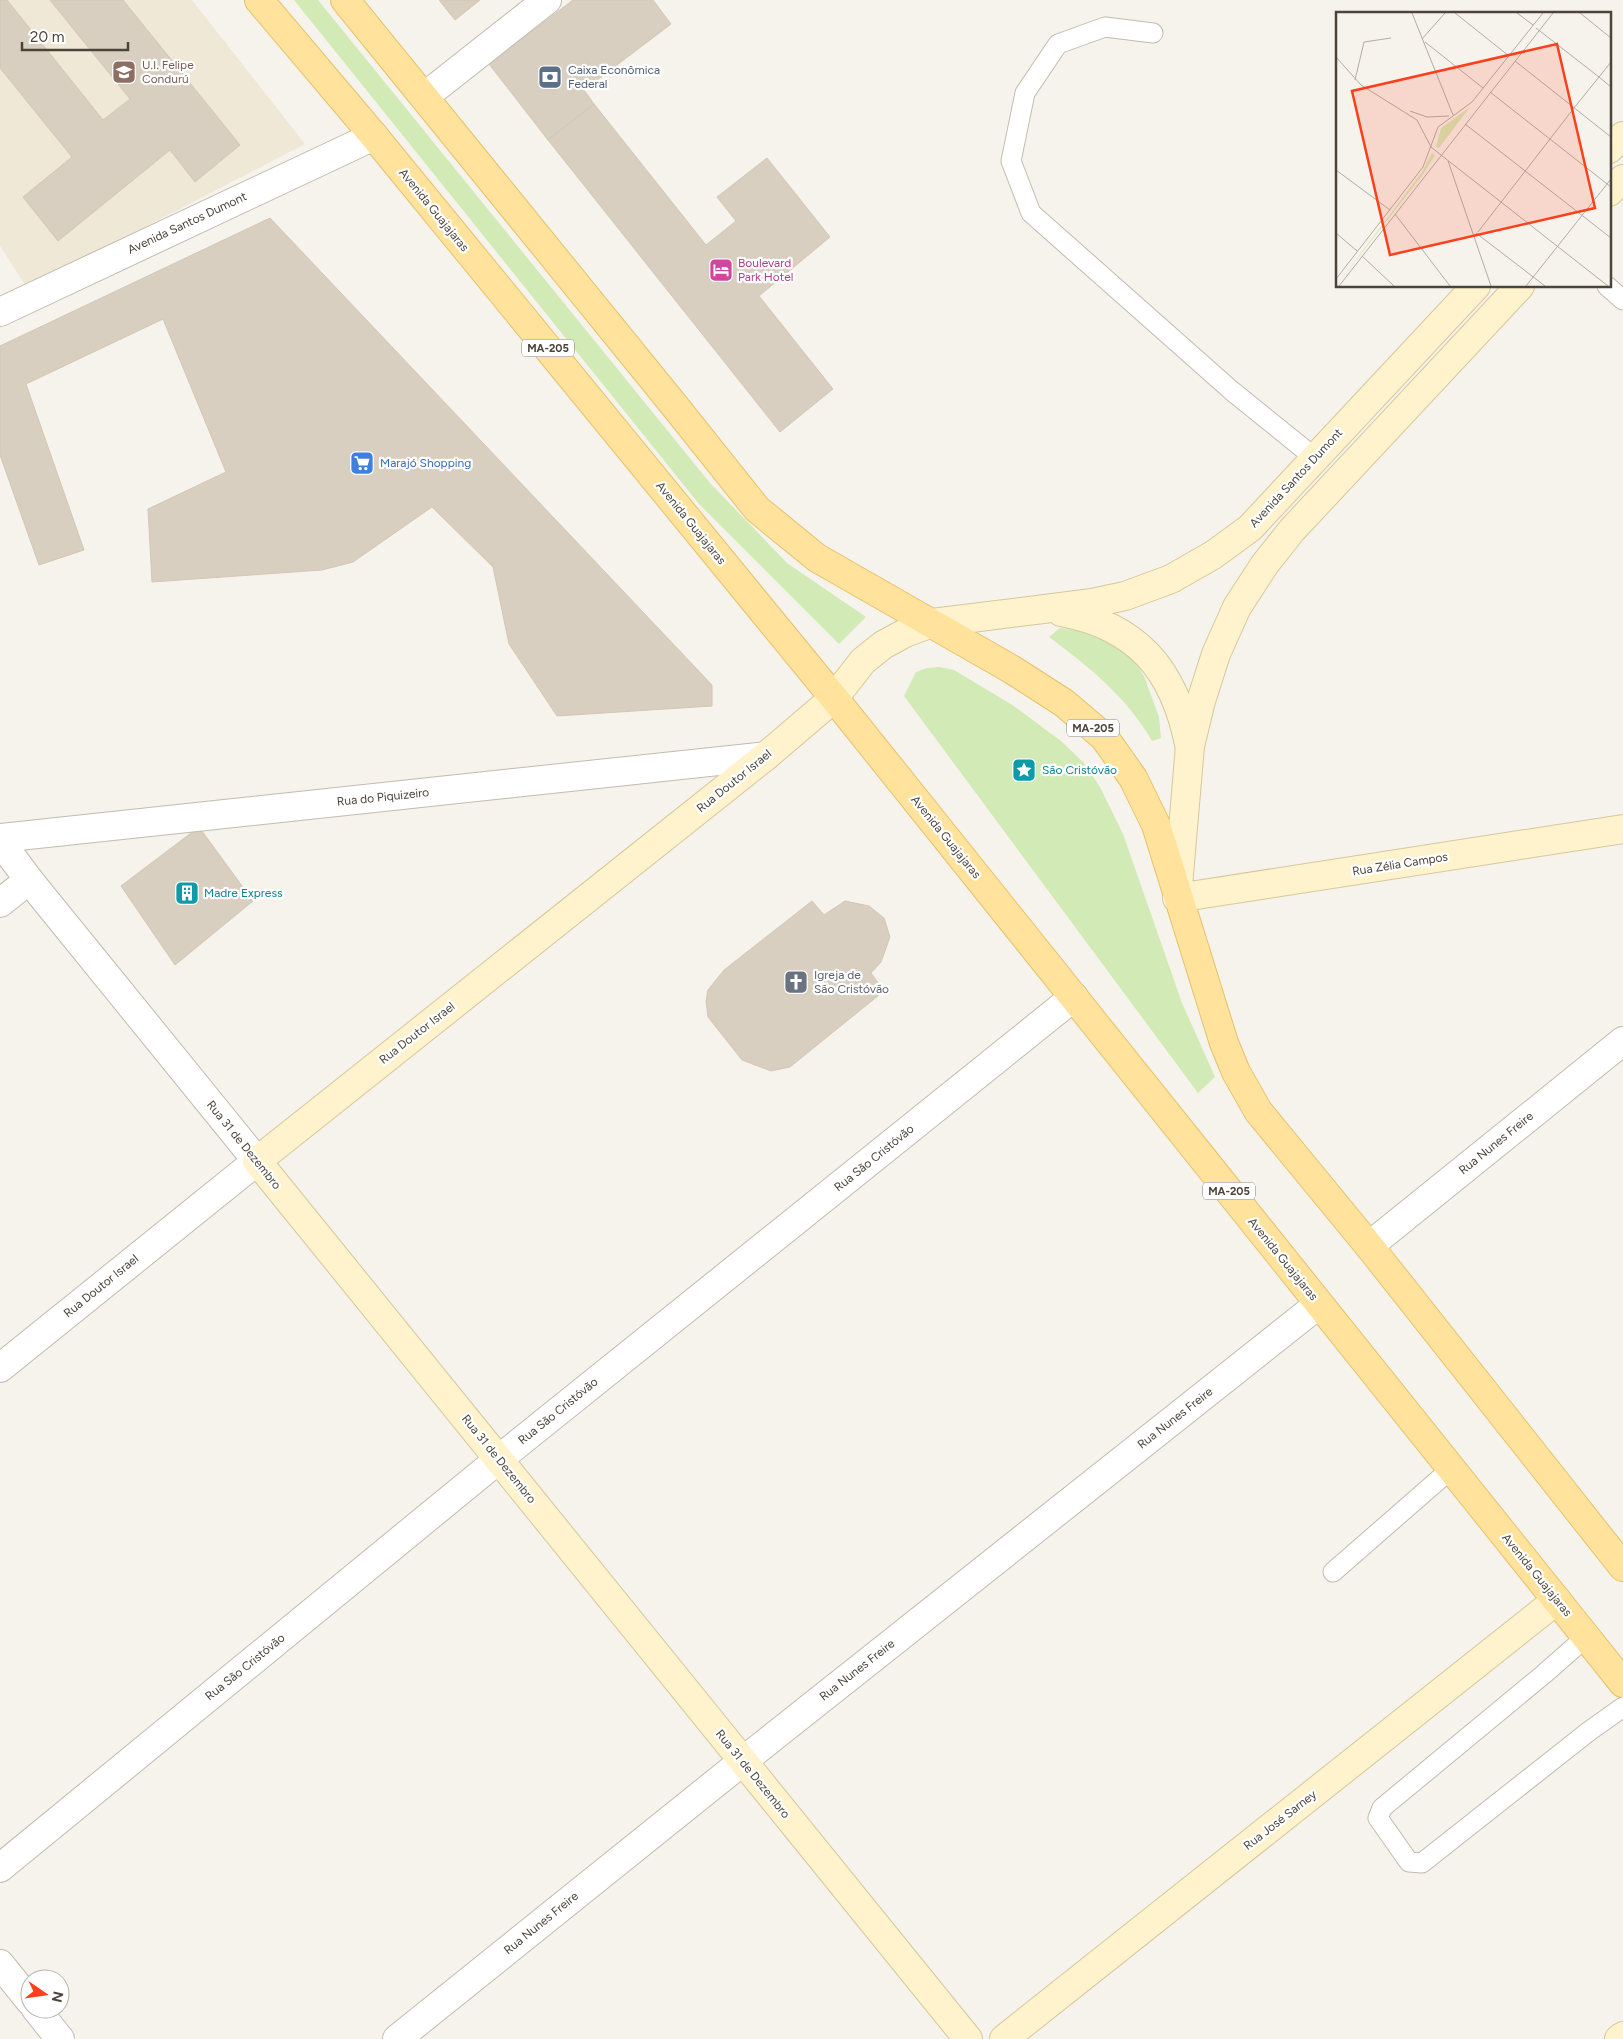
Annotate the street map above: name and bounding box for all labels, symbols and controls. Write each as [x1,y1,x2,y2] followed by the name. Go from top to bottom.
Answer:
[1336,12,1610,288] inset map
[22,20,129,52] scale bar
[30,28,64,46] text: 20 m
[142,58,194,86] place label: U.I. Felipe Condurú
[111,59,137,85] school or university icon: U.I. Felipe Condurú
[568,63,660,91] place label: Caixa Econômica Federal
[537,64,563,90] bank icon: Caixa Econômica Federal
[396,166,472,255] street label: Avenida Guajajaras
[125,189,249,257] street label: Avenida Santos Dumont
[738,256,793,284] place label: Boulevard Park Hotel
[708,257,734,283] hotel icon: Boulevard Park Hotel
[522,339,574,356] road number: MA-205
[1247,425,1346,530] street label: Avenida Santos Dumont
[349,450,375,476] supermarket icon: Marajó Shopping
[380,456,471,470] place label: Marajó Shopping
[653,479,729,568] street label: Avenida Guajajaras
[1067,720,1119,736] road number: MA-205
[694,747,774,815] street label: Rua Doutor Israel
[1011,757,1037,783] place icon: São Cristóvão
[1042,763,1117,777] place label: São Cristóvão
[336,785,430,809] street label: Rua do Piquizeiro
[908,793,984,882] street label: Avenida Guajajaras
[1351,849,1449,878] street label: Rua Zélia Campos
[174,880,200,906] building icon: Madre Express
[204,886,283,900] place label: Madre Express
[814,968,889,996] place label: Igreja de São Cristóvão
[783,969,809,995] church icon: Igreja de São Cristóvão
[376,999,458,1067] street label: Rua Doutor Israel
[204,1098,284,1192] street label: Rua 31 de Dezembro
[1456,1108,1536,1177] street label: Rua Nunes Freire
[831,1122,917,1194] street label: Rua São Cristóvão
[1203,1182,1255,1200] road number: MA-205
[1245,1215,1321,1304] street label: Avenida Guajajaras
[61,1252,141,1320] street label: Rua Doutor Israel
[515,1375,601,1447] street label: Rua São Cristóvão
[1135,1384,1216,1452] street label: Rua Nunes Freire
[459,1412,539,1506] street label: Rua 31 de Dezembro
[1499,1531,1575,1620] street label: Avenida Guajajaras
[202,1631,288,1703] street label: Rua São Cristóvão
[817,1636,898,1704] street label: Rua Nunes Freire
[713,1727,793,1821] street label: Rua 31 de Dezembro
[1241,1787,1320,1853] street label: Rua José Sarney
[501,1888,581,1957] street label: Rua Nunes Freire
[20,1969,70,2019] north arrow
[48,1990,67,2004] text: N

